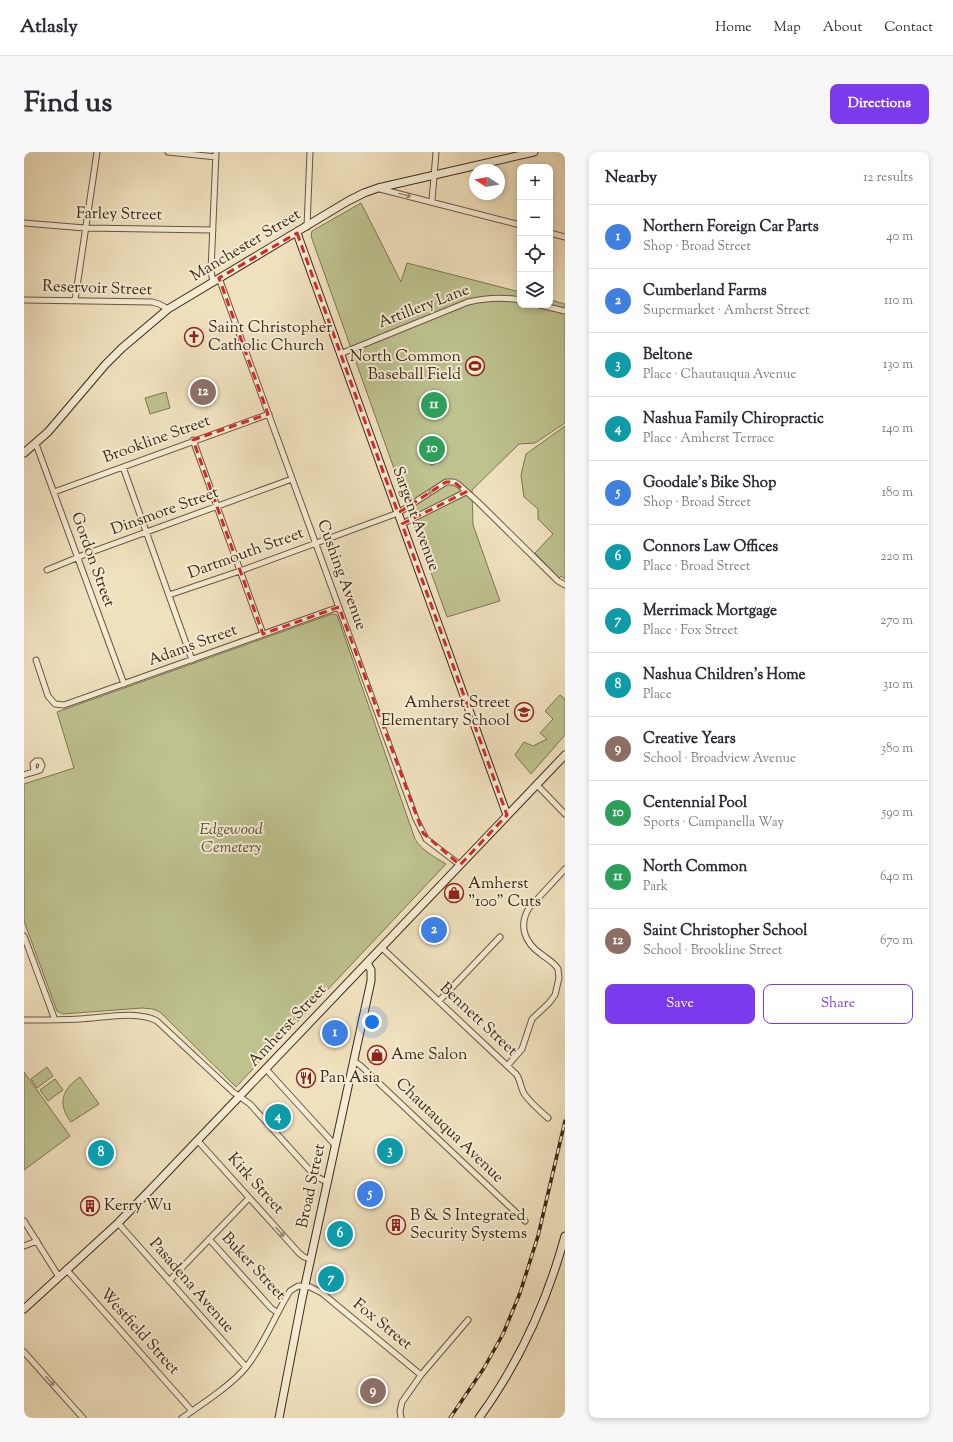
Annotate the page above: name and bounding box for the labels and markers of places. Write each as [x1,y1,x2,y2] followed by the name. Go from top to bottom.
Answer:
[208,317,332,358] place label: Saint Christopher Catholic Church
[183,326,205,348] church icon: Saint Christopher Catholic Church
[350,346,462,387] place label: North Common Baseball Field
[464,355,486,377] sports icon: North Common Baseball Field
[190,377,216,407] pin: 12
[421,390,447,420] pin: 11
[419,434,445,464] pin: 10
[381,692,511,733] place label: Amherst Street Elementary School
[513,701,535,723] school or university icon: Amherst Street Elementary School
[468,873,541,914] place label: Amherst "100" Cuts
[443,882,465,904] shop icon: Amherst "100" Cuts
[421,915,447,945] pin: 2
[322,1018,348,1048] pin: 1
[366,1044,388,1066] shop icon: Ame Salon
[391,1044,468,1067] place label: Ame Salon
[295,1067,317,1089] restaurant icon: Pan Asia
[320,1067,381,1090] place label: Pan Asia
[265,1102,291,1132] pin: 4
[377,1136,403,1166] pin: 3
[88,1138,114,1168] pin: 8
[357,1179,383,1209] pin: 5
[79,1195,101,1217] building icon: Kerry Wu
[104,1195,172,1218] place label: Kerry Wu
[410,1205,527,1246] place label: B & S Integrated Security Systems
[385,1214,407,1236] building icon: B & S Integrated Security Systems
[327,1219,353,1249] pin: 6
[318,1264,344,1294] pin: 7
[360,1376,386,1406] pin: 9

